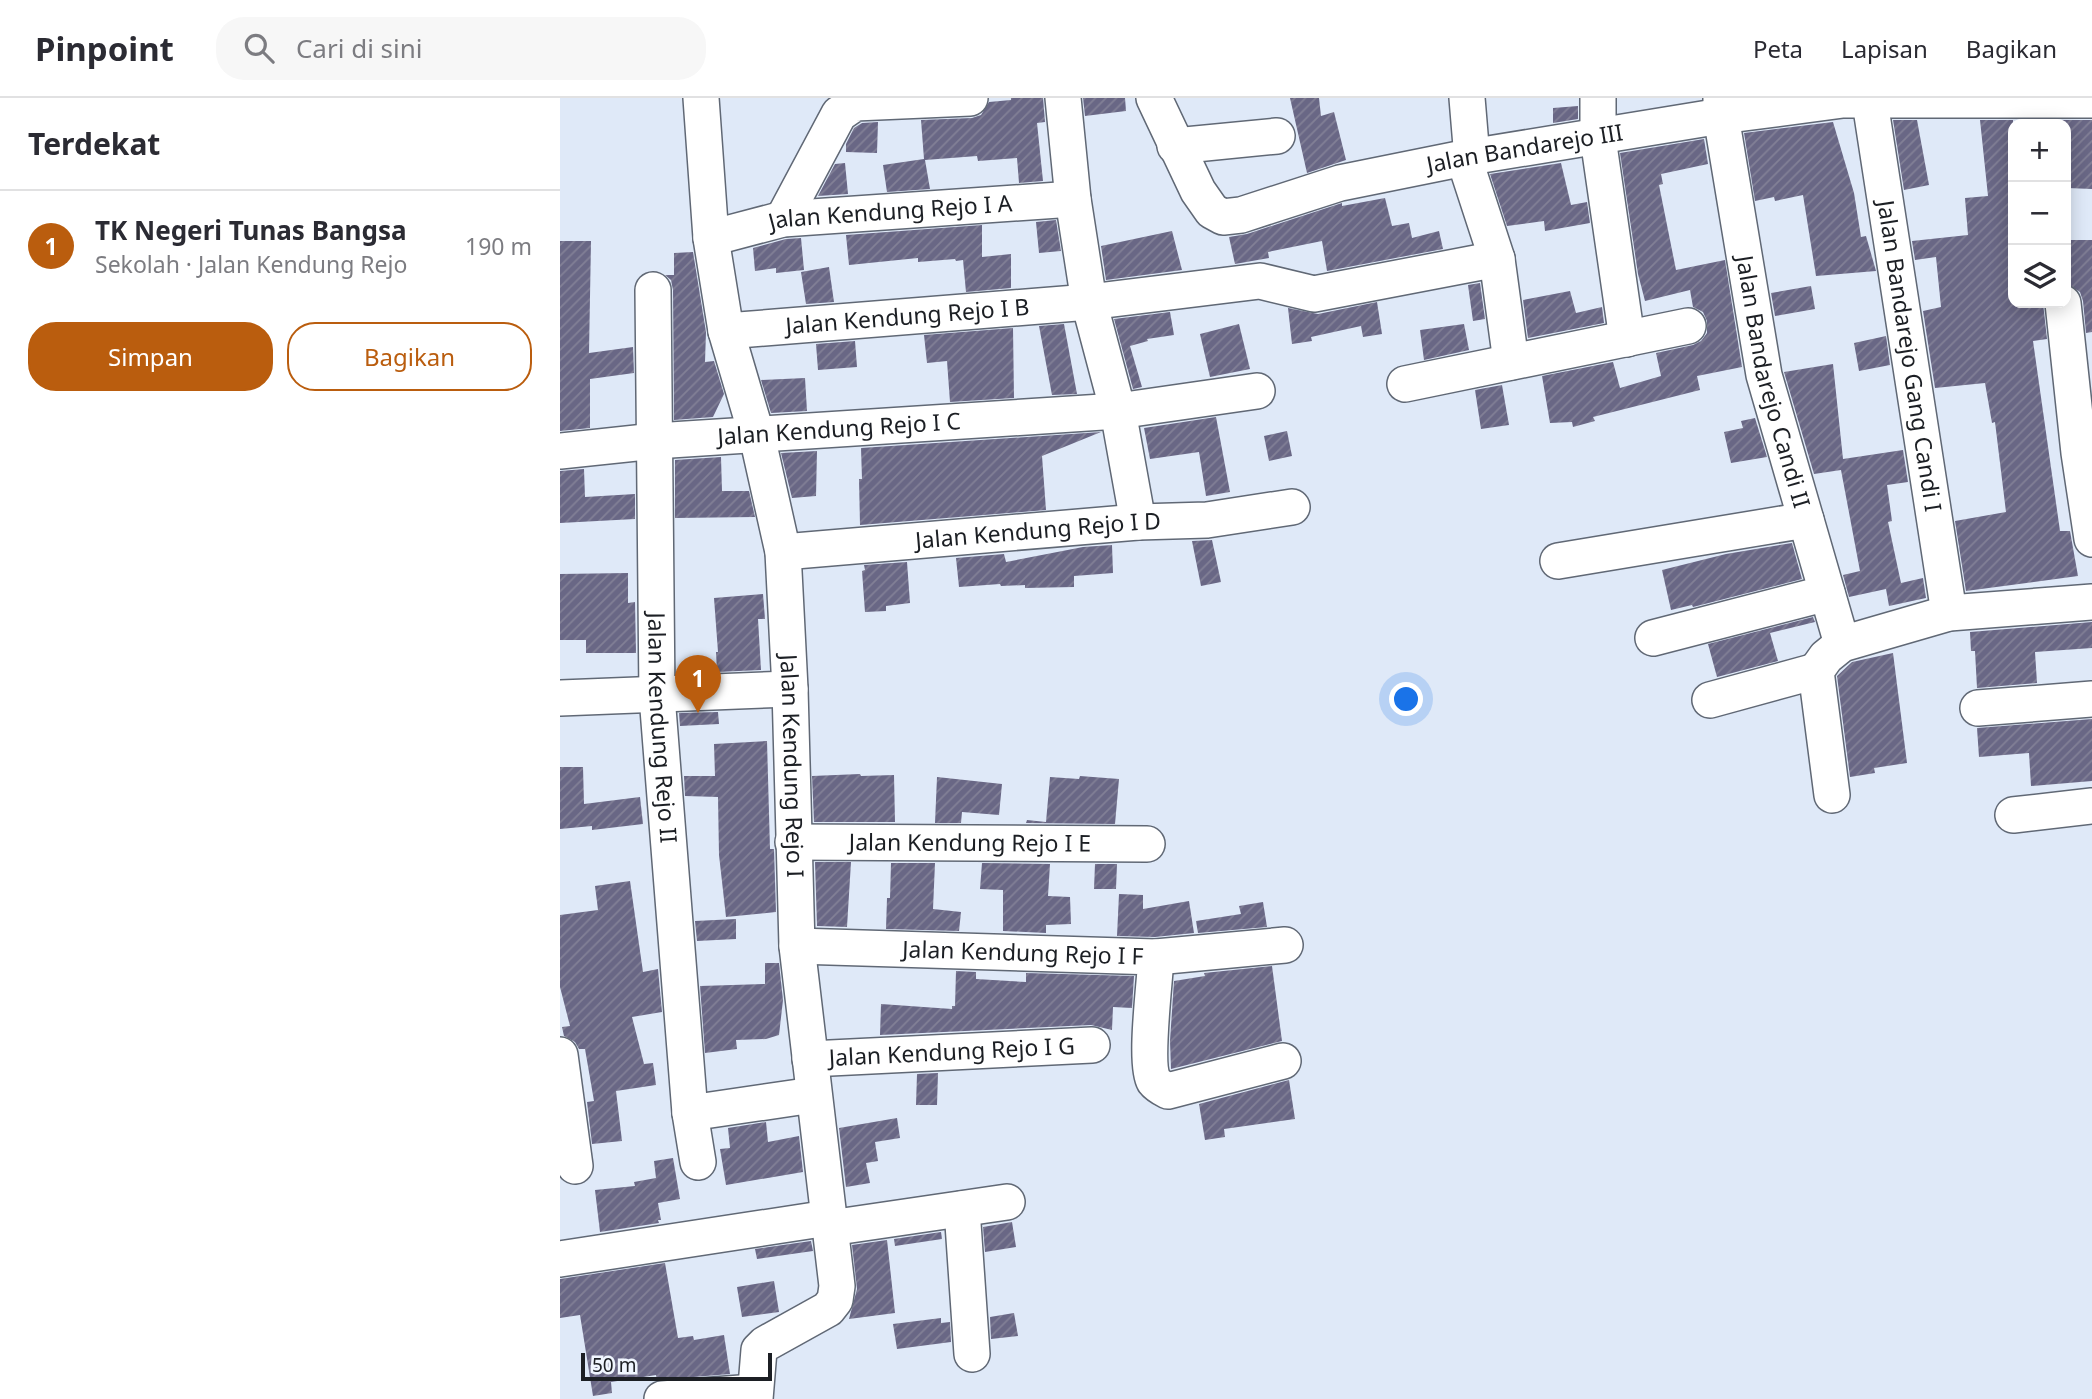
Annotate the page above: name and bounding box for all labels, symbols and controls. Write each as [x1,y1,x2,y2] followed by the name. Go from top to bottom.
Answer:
[216,17,706,80] search box
[35,26,174,71] text: Pinpoint
[240,29,278,67] icon: search
[296,30,423,66] text: Cari di sini
[1753,32,1803,65] text: Peta
[1841,32,1928,65] text: Lapisan
[1966,32,2057,65] text: Bagikan
[1422,115,1625,181] street label: Jalan Bandarejo III
[2008,119,2071,308] map controls
[2008,119,2071,182] button: +
[28,123,160,164] text: Terdekat
[2008,182,2071,245] button: −
[763,186,1013,238] street label: Jalan Kendung Rejo I A
[1870,196,1950,514] street label: Jalan Bandarejo Gang Candi I
[95,212,407,248] text: TK Negeri Tunas Bangsa
[44,230,58,262] text: 1
[465,230,532,262] text: 190 m
[2008,245,2071,308] button: layers
[95,248,407,280] text: Sekolah · Jalan Kendung Rejo
[1729,251,1819,511] street label: Jalan Bandarejo Candi II
[782,290,1030,341] street label: Jalan Kendung Rejo I B
[28,322,273,391] button: Simpan
[287,322,532,391] button: Bagikan
[714,404,962,452] street label: Jalan Kendung Rejo I C
[912,504,1161,556] street label: Jalan Kendung Rejo I D
[641,610,686,844] street label: Jalan Kendung Rejo II
[773,651,812,878] street label: Jalan Kendung Rejo I
[675,655,721,713] pin: 1
[1389,682,1423,716] your location
[847,825,1091,859] street label: Jalan Kendung Rejo I E
[900,932,1144,972] street label: Jalan Kendung Rejo I F
[826,1029,1075,1073] street label: Jalan Kendung Rejo I G
[581,1350,772,1382] scale bar
[592,1352,636,1378] text: 50 m

